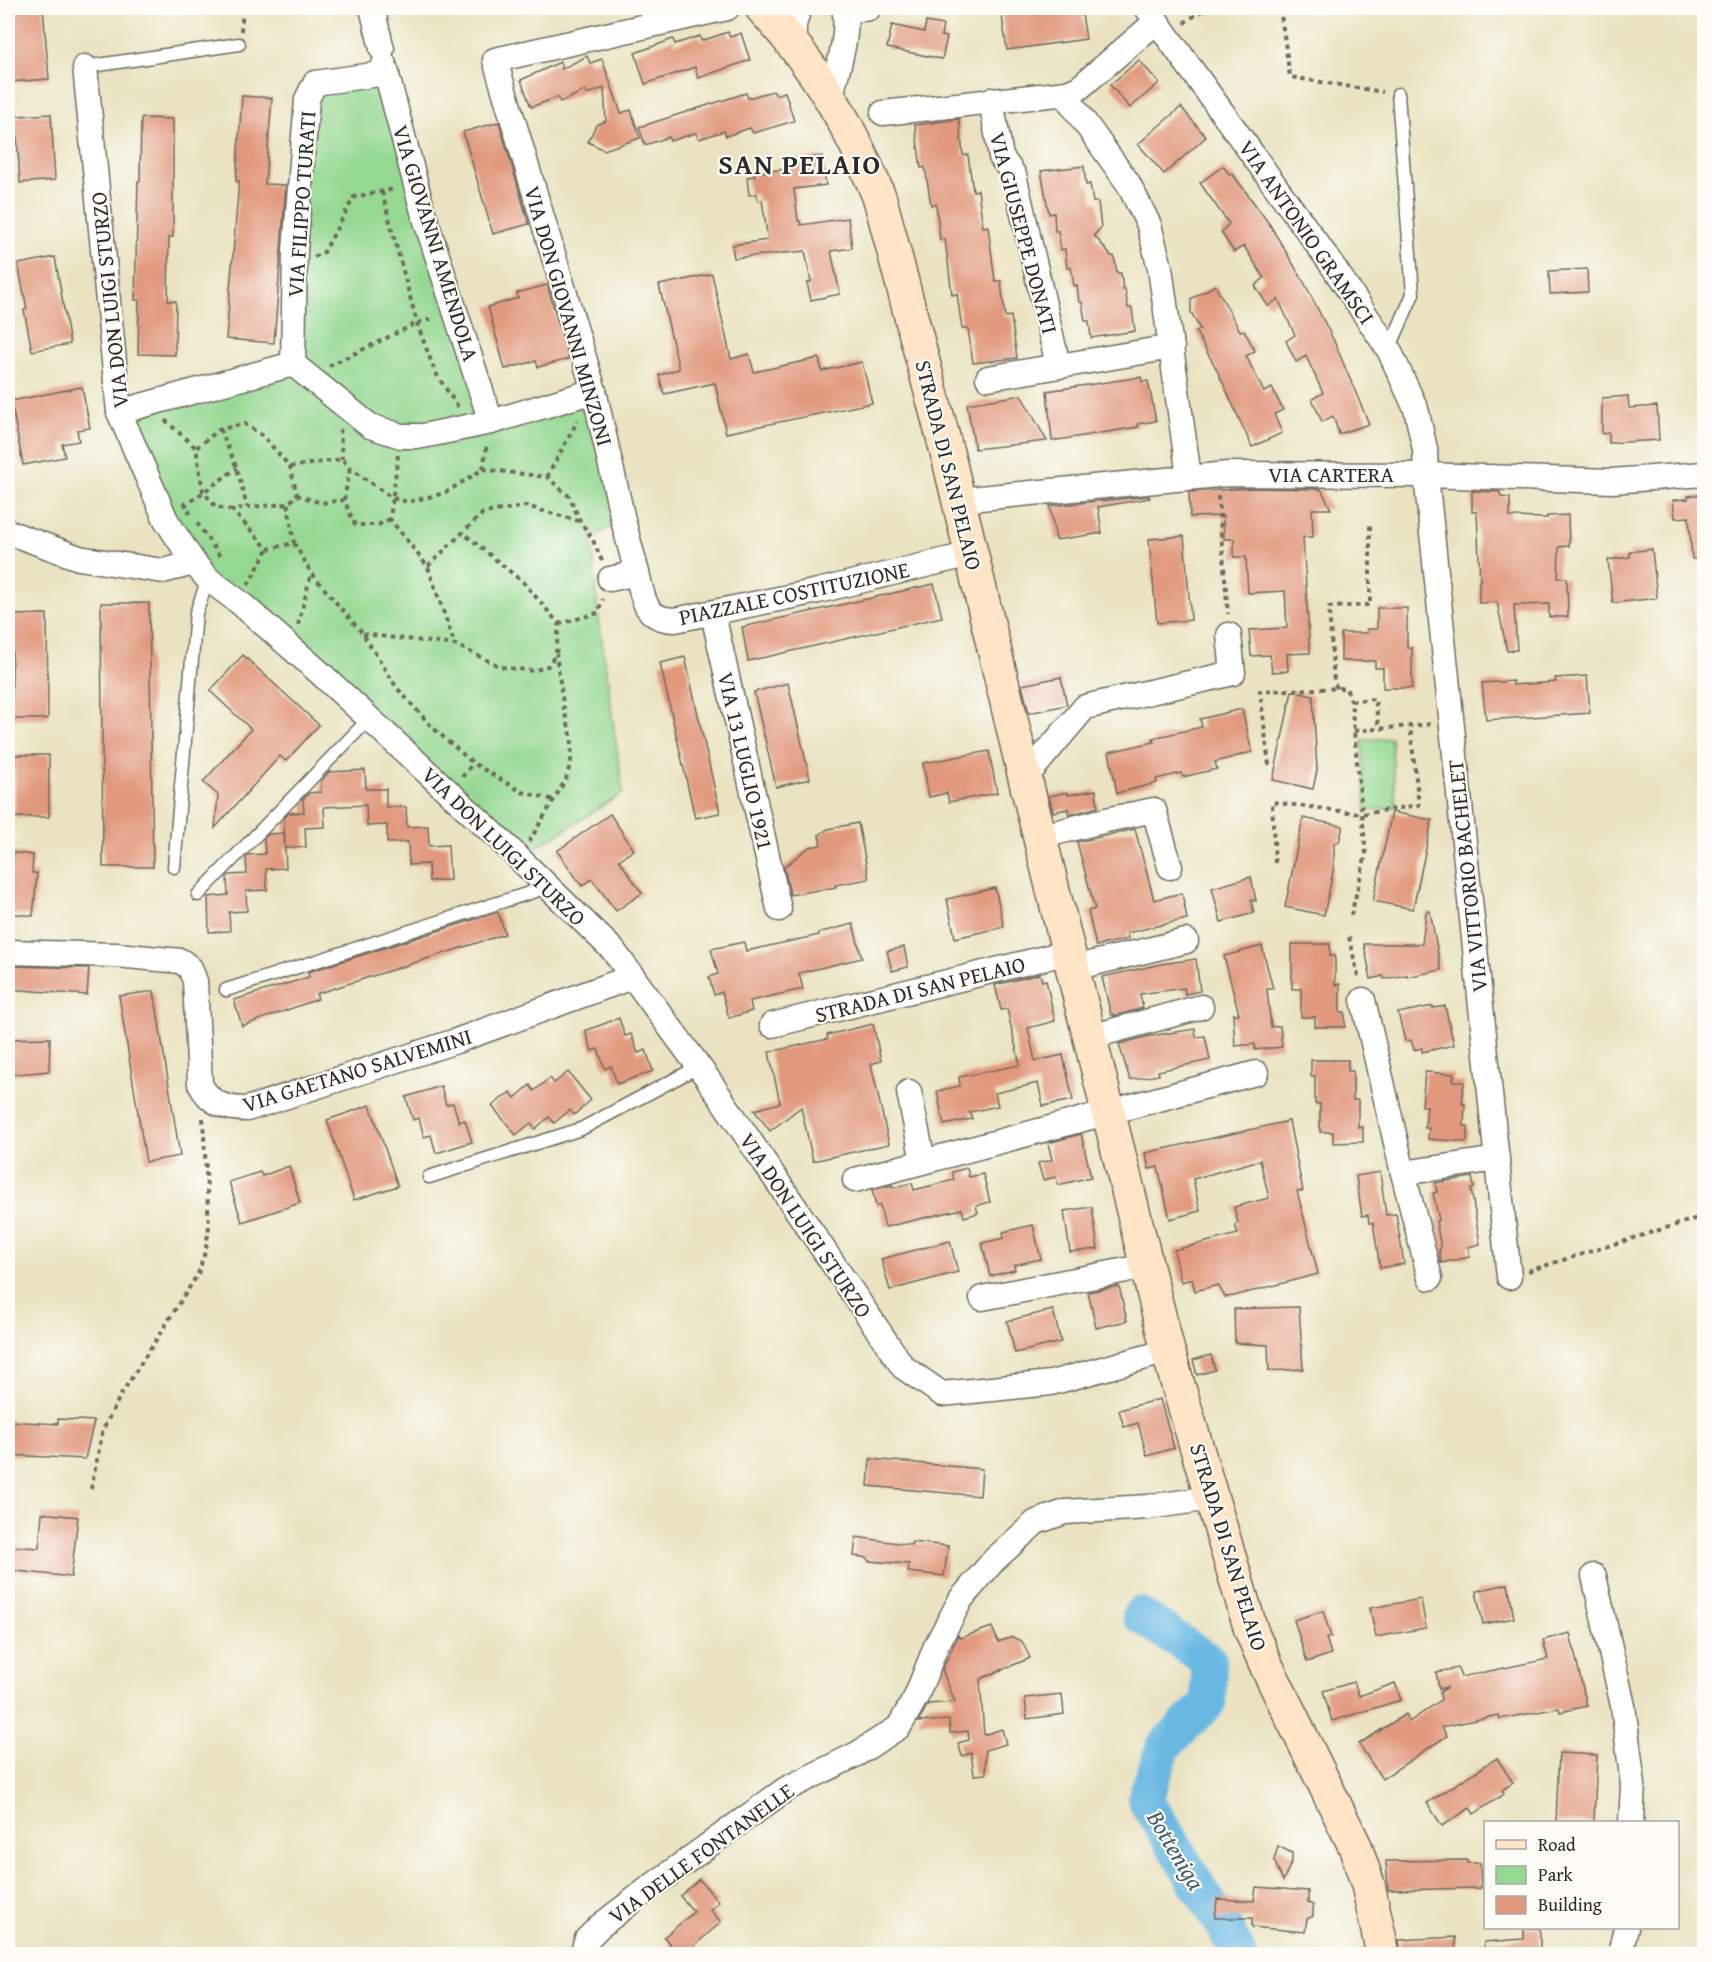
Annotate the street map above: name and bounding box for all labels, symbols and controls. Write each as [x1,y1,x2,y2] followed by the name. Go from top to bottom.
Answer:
[279,110,323,298] street label: VIA FILIPPO TURATI
[385,121,487,366] street label: VIA GIOVANNI AMENDOLA
[982,129,1066,337] street label: VIA GIUSEPPE DONATI
[1231,133,1383,331] street label: VIA ANTONIO GRAMSCI
[718,143,882,184] district label: SAN PELAIO
[517,182,621,450] street label: VIA DON GIOVANNI MINZONI
[82,190,136,410] street label: VIA DON LUIGI STURZO
[907,357,991,573] street label: STRADA DI SAN PELAIO
[1268,458,1395,490] street label: VIA CARTERA
[676,553,912,633] street label: PIAZZALE COSTITUZIONE
[710,669,782,853] street label: VIA 13 LUGLIO 1921
[1439,758,1495,994] street label: VIA VITTORIO BACHELET
[415,759,593,933] street label: VIA DON LUIGI STURZO
[812,947,1028,1031] street label: STRADA DI SAN PELAIO
[238,1020,476,1120] street label: VIA GAETANO SALVEMINI
[732,1126,880,1324] street label: VIA DON LUIGI STURZO
[1182,1439,1276,1655] street label: STRADA DI SAN PELAIO
[602,1775,800,1931] street label: VIA DELLE FONTANELLE
[1138,1803,1214,1897] water label: Botteniga
[1484,1821,1679,1929] legend
[1538,1831,1576,1858] text: Road
[1538,1861,1574,1888] text: Park
[1538,1891,1602,1918] text: Building

